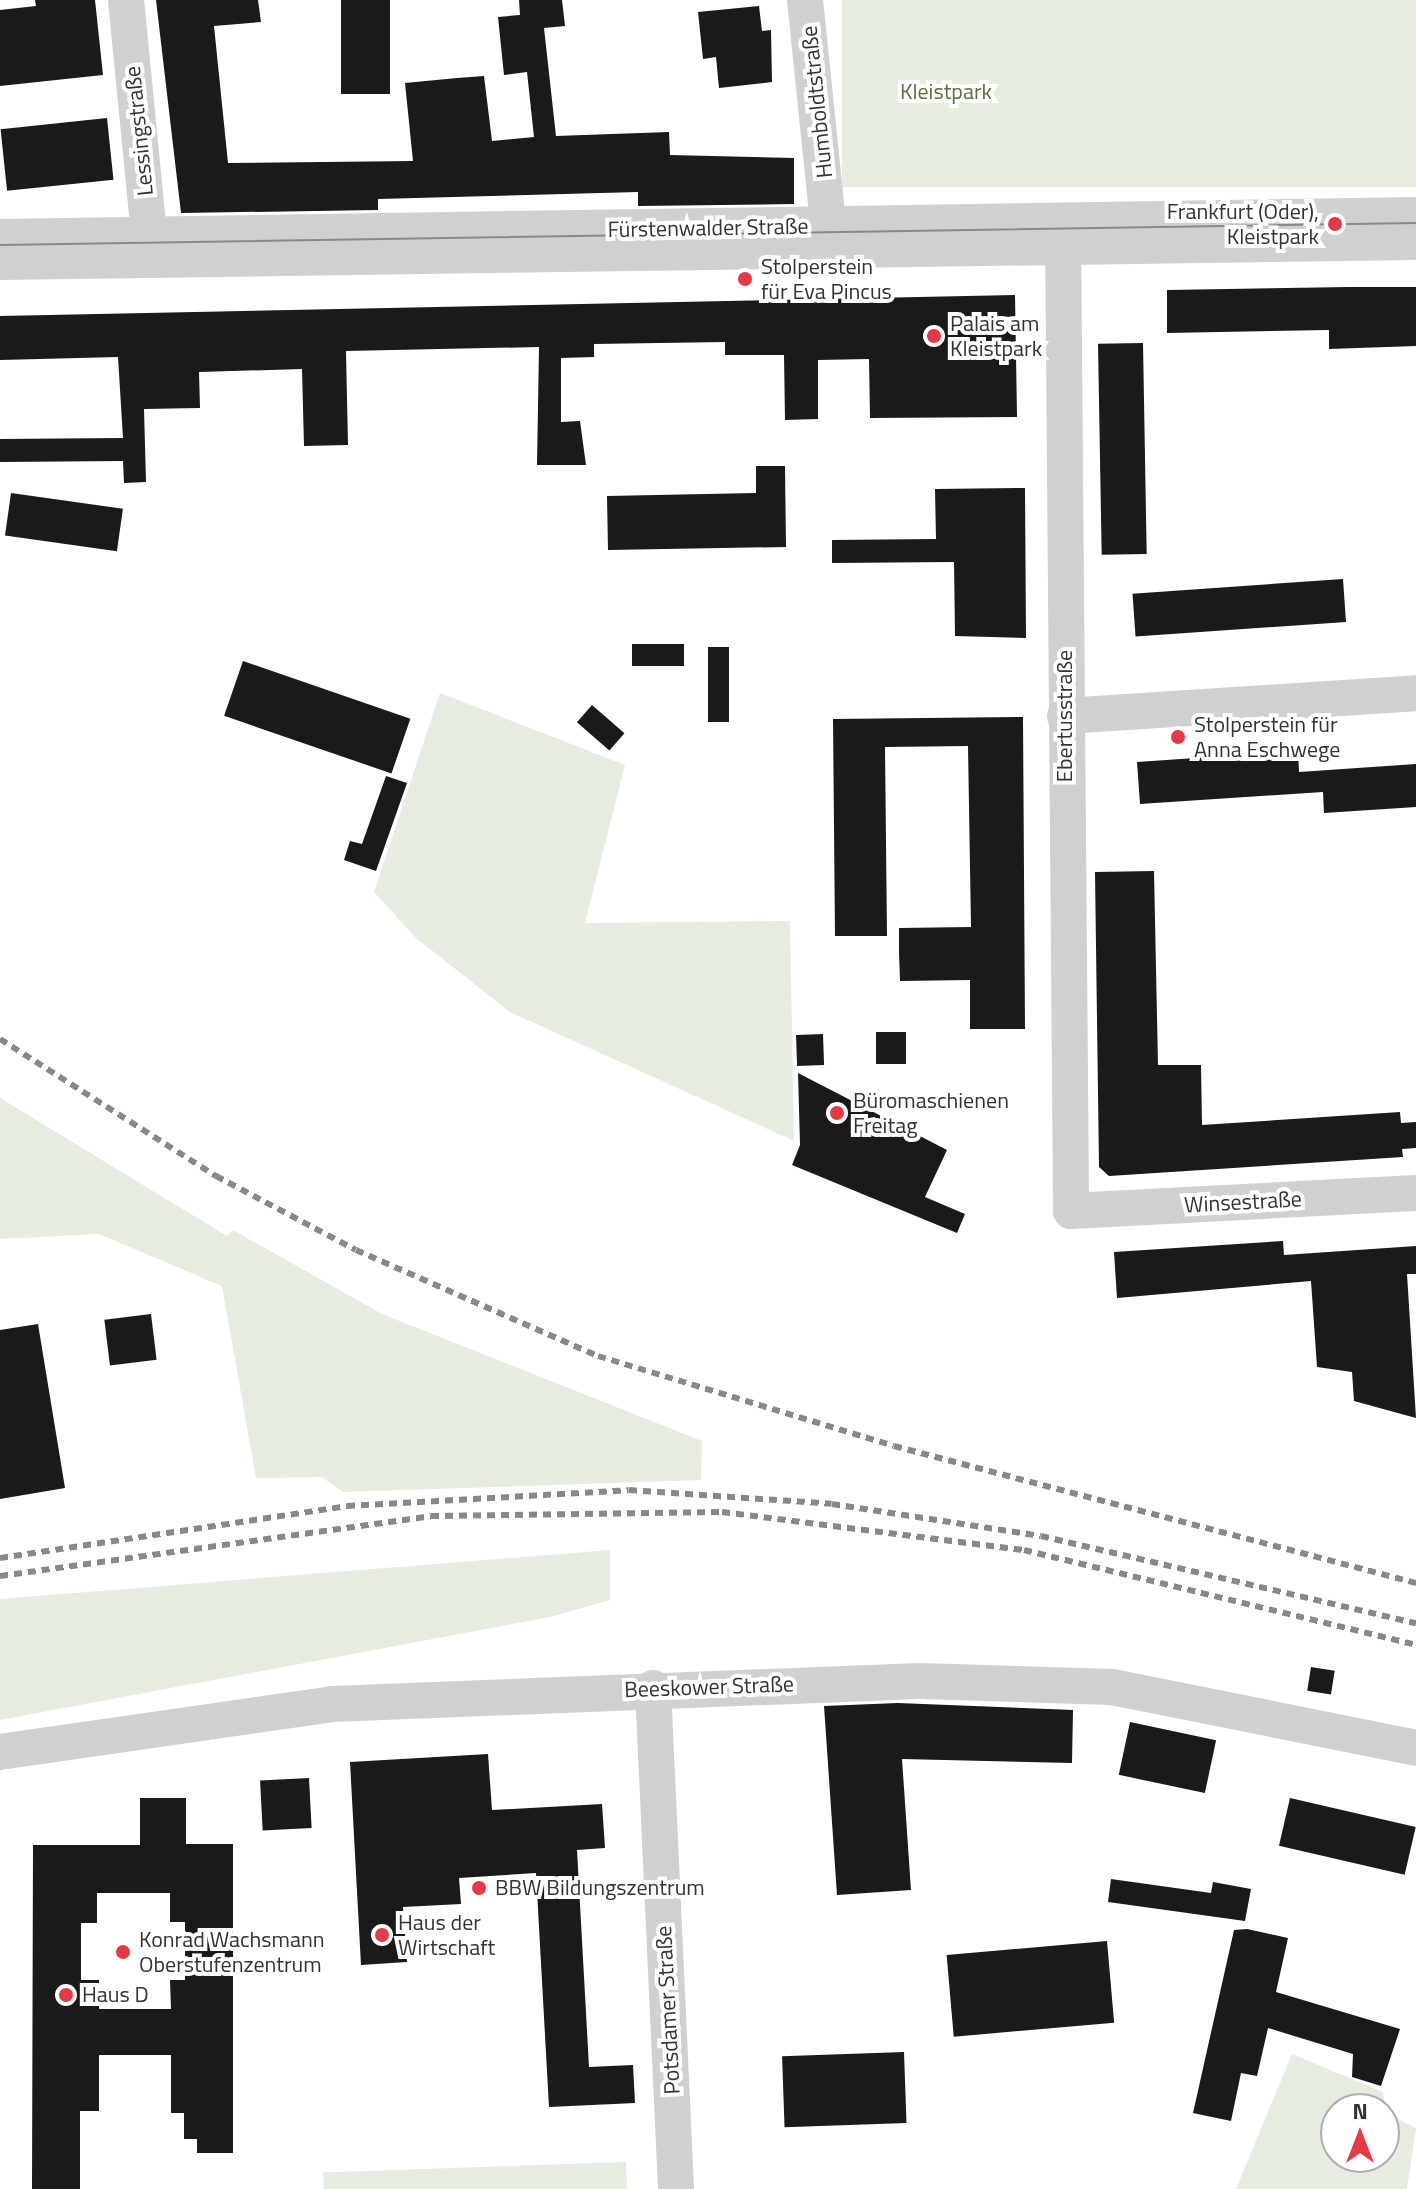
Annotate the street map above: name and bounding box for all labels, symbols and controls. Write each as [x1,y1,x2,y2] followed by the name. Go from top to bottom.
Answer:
[796,25,838,179] street label: Humboldtstraße
[119,65,159,197] street label: Lessingstraße
[900,79,992,105] park label: Kleistpark
[1167,198,1319,250] place label: Frankfurt (Oder), Kleistpark
[607,213,809,243] street label: Fürstenwalder Straße
[1326,215,1344,233] marker: Frankfurt (Oder), Kleistpark
[761,253,892,304] place label: Stolperstein für Eva Pincus
[736,270,754,288] marker: Stolperstein für Eva Pincus
[950,310,1042,362] place label: Palais am Kleistpark
[925,327,943,345] marker: Palais am Kleistpark
[1052,650,1078,782] street label: Ebertusstraße
[1194,711,1340,762] place label: Stolperstein für Anna Eschwege
[1169,728,1187,746] marker: Stolperstein für Anna Eschwege
[853,1087,1009,1138] place label: Büromaschienen Freitag
[828,1104,846,1122] marker: Büromaschienen Freitag
[1183,1186,1303,1218] street label: Winsestraße
[624,1671,794,1703] street label: Beeskower Straße
[495,1875,705,1901] place label: BBW Bildungszentrum
[470,1879,488,1897] marker: BBW Bildungszentrum
[398,1909,495,1960] place label: Haus der Wirtschaft
[650,1925,686,2095] street label: Potsdamer Straße
[139,1926,325,1978] place label: Konrad Wachsmann Oberstufenzentrum
[373,1926,391,1944] marker: Haus der Wirtschaft
[114,1943,132,1961] marker: Konrad Wachsmann Oberstufenzentrum
[82,1982,149,2008] place label: Haus D
[57,1986,75,2004] marker: Haus D
[1320,2093,1400,2173] north arrow
[1352,2094,1368,2128] text: N

